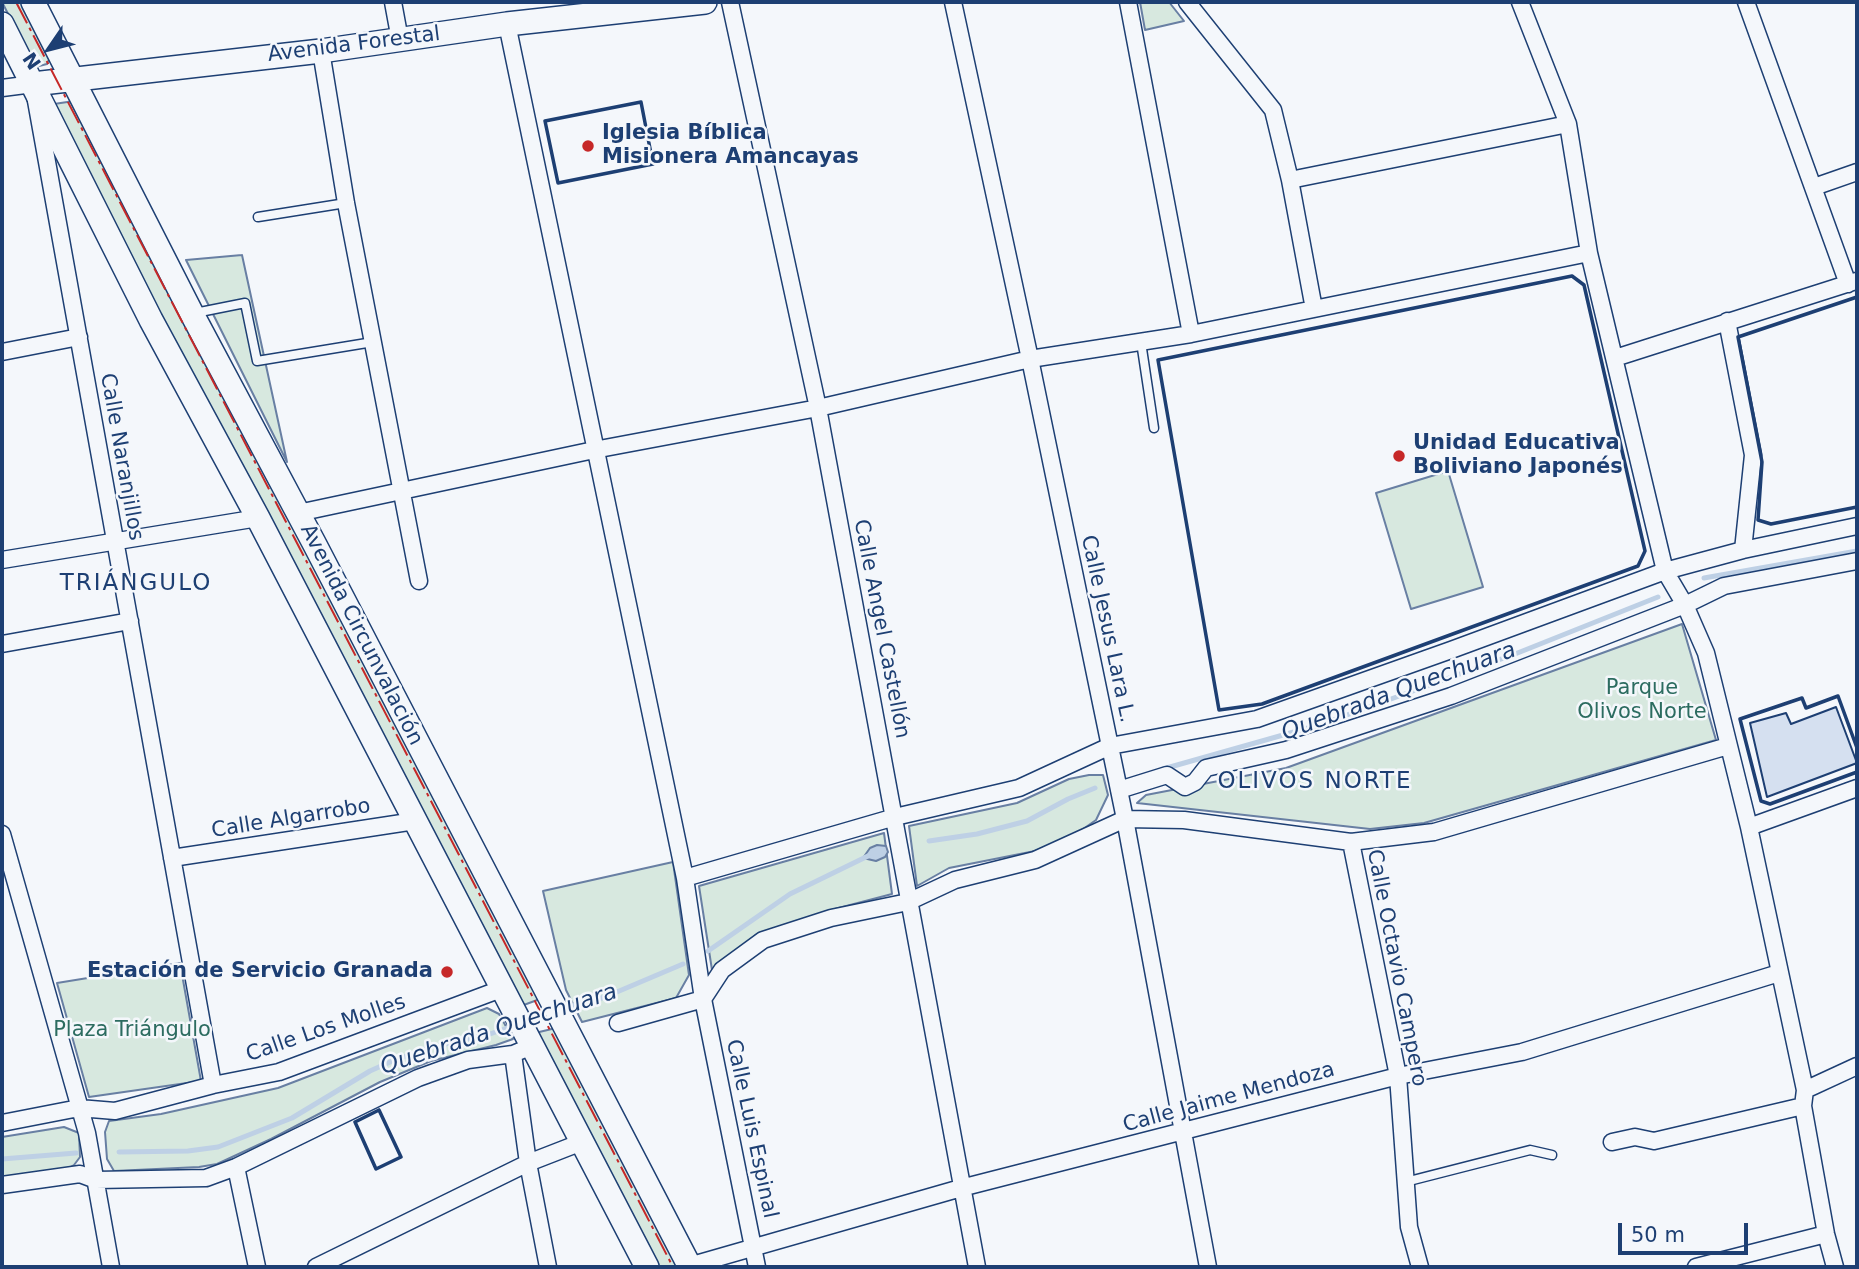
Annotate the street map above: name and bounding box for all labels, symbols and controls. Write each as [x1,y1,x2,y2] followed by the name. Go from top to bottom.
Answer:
[14,14,84,84] north arrow
[266,22,442,68] street label: Avenida Forestal
[18,48,45,74] text: N
[602,121,859,171] place label: Iglesia Bíblica Misionera Amancayas
[580,138,596,154] marker: Iglesia Bíblica Misionera Amancayas
[94,371,148,543] street label: Calle Naranjillos
[1413,431,1623,481] place label: Unidad Educativa Boliviano Japonés
[1391,448,1407,464] marker: Unidad Educativa Boliviano Japonés
[847,517,915,741] street label: Calle Angel Castellón
[294,520,428,750] street label: Avenida Circunvalación
[1075,533,1139,725] street label: Calle Jesus Lara L.
[61,570,211,598] district label: TRIÁNGULO
[1278,637,1520,747] water label: Quebrada Quechuara
[1577,676,1707,726] park label: Parque Olivos Norte
[1219,768,1411,796] district label: OLIVOS NORTE
[210,794,372,844] street label: Calle Algarrobo
[1361,847,1431,1089] street label: Calle Octavio Campero
[87,959,433,985] place label: Estación de Servicio Granada
[439,964,455,980] marker: Estación de Servicio Granada
[377,979,621,1081] water label: Quebrada Quechuara
[243,990,409,1068] street label: Calle Los Molles
[53,1018,211,1044] park label: Plaza Triángulo
[720,1037,782,1221] street label: Calle Luis Espinal
[1120,1058,1338,1138] street label: Calle Jaime Mendoza
[1621,1210,1750,1254] scale bar
[1631,1223,1685,1247] text: 50 m

